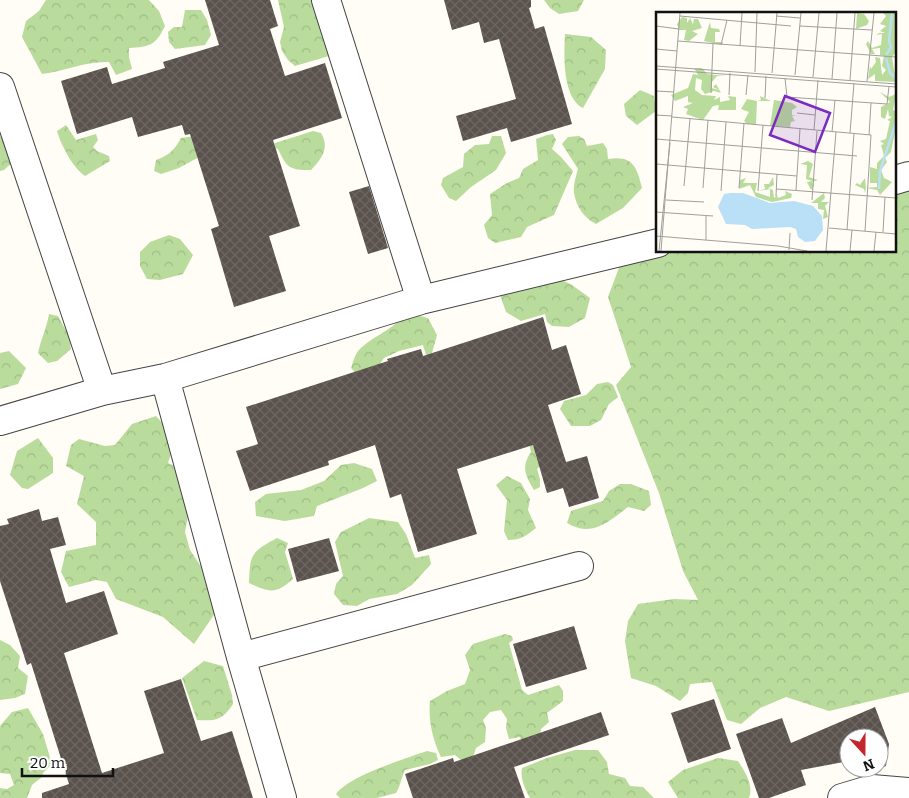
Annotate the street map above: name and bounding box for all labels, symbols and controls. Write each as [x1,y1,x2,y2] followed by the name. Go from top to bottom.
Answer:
[656,12,896,252] inset map
[839,728,889,778] north arrow
[22,746,114,778] scale bar
[30,754,66,772] text: 20 m
[860,755,877,775] text: N

